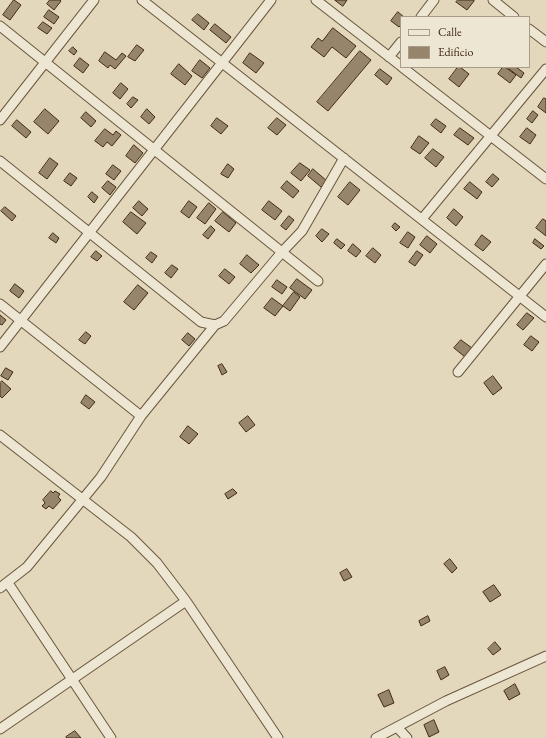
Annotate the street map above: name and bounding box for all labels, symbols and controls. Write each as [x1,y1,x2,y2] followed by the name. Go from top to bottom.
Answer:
[400,16,530,68] legend
[438,24,462,40] text: Calle
[438,44,473,60] text: Edificio

